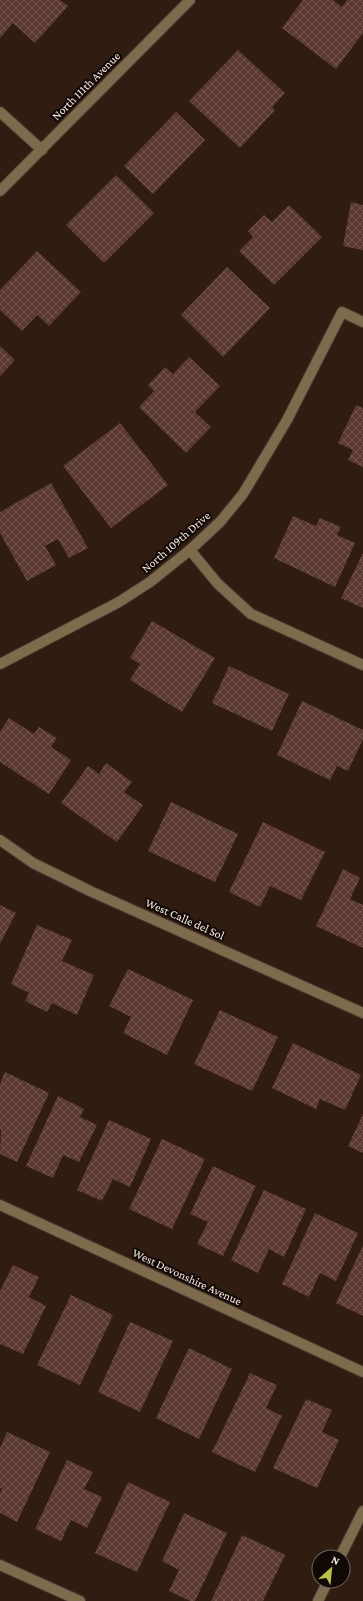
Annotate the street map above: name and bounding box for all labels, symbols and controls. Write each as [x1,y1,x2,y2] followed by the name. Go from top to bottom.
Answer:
[49,49,123,123] street label: North 111th Avenue
[139,508,213,576] street label: North 109th Drive
[143,895,227,943] street label: West Calle del Sol
[130,1246,244,1308] street label: West Devonshire Avenue
[311,1549,351,1589] north arrow
[329,1553,342,1567] text: N

